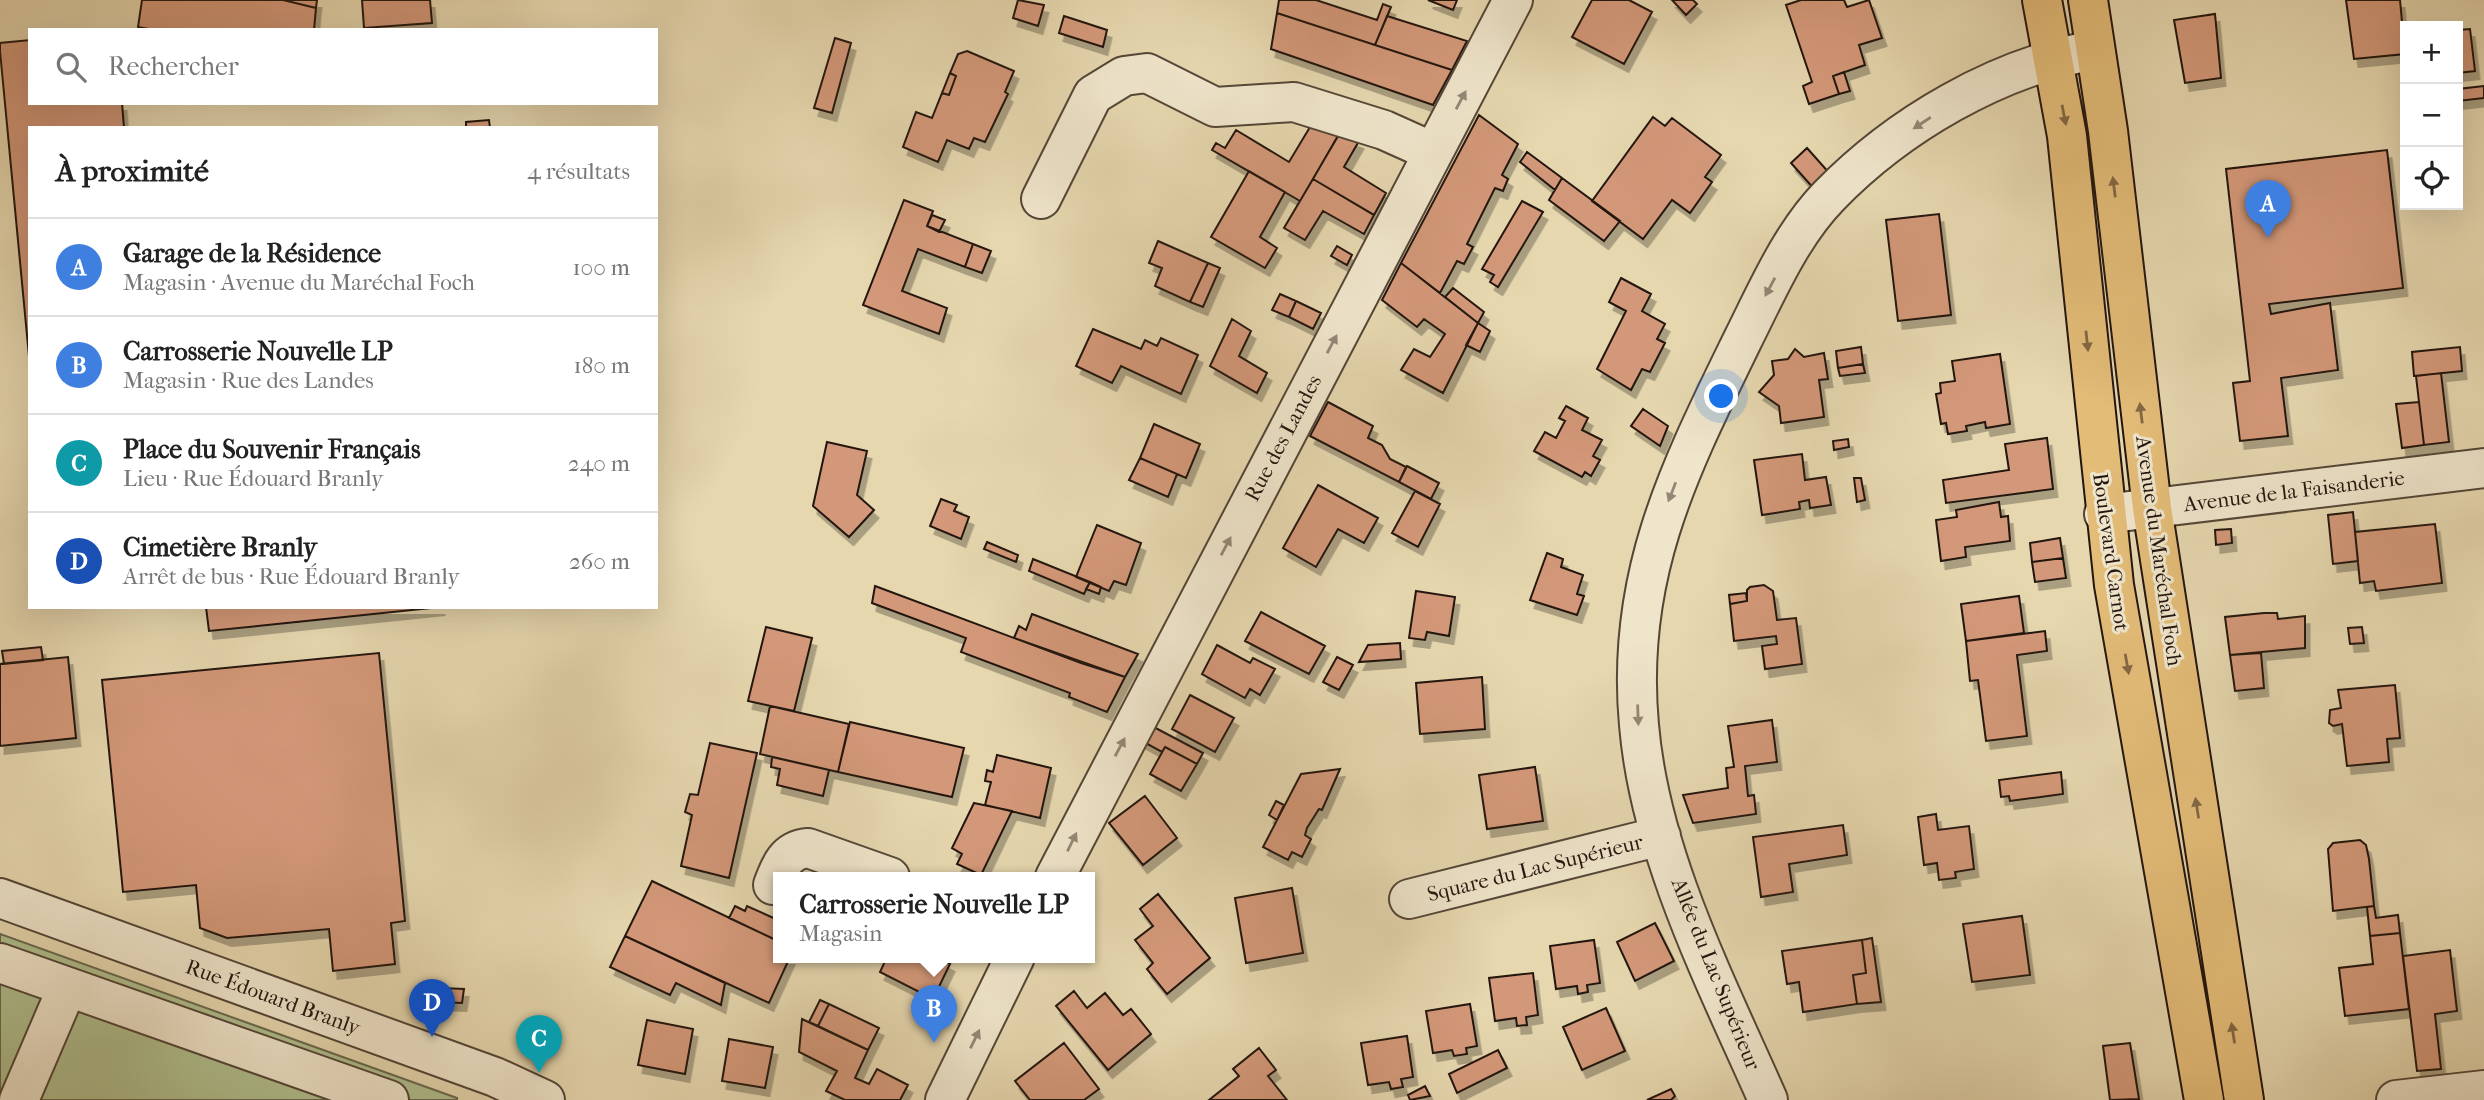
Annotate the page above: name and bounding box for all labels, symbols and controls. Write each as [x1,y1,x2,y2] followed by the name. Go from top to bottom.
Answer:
[2400,21,2463,210] map controls
[2400,21,2463,84] button: +
[28,28,658,105] search box
[52,48,90,86] icon: search
[108,51,239,82] text: Rechercher
[2400,84,2463,147] button: −
[1455,90,1466,110] one-way arrow
[2058,104,2069,126] one-way arrow
[1913,116,1931,130] one-way arrow
[2400,147,2463,210] button: locate
[56,154,209,189] text: À proximité
[527,158,630,185] text: 4 résultats
[2109,176,2120,198] one-way arrow
[2245,180,2291,238] pin: A
[123,238,381,269] text: Garage de la Résidence
[72,254,86,281] text: A
[572,254,630,281] text: 100 m
[123,269,475,296] text: Magasin · Avenue du Maréchal Foch
[1764,277,1775,297] one-way arrow
[2082,331,2093,353] one-way arrow
[1326,335,1338,354] one-way arrow
[123,336,393,367] text: Carrosserie Nouvelle LP
[72,352,86,379] text: B
[573,352,630,379] text: 180 m
[123,367,374,394] text: Magasin · Rue des Landes
[1240,370,1327,505] street label: Rue des Landes
[1704,379,1738,413] your location
[2135,402,2146,424] one-way arrow
[2131,433,2187,668] street label: Avenue du Maréchal Foch
[123,434,421,465] text: Place du Souvenir Français
[71,450,87,477] text: C
[568,450,630,477] text: 240 m
[123,465,383,492] text: Lieu · Rue Édouard Branly
[2181,466,2406,517] street label: Avenue de la Faisanderie
[2088,471,2134,633] street label: Boulevard Carnot
[1666,482,1677,503] one-way arrow
[123,532,317,563] text: Cimetière Branly
[1220,536,1232,556] one-way arrow
[70,548,88,575] text: D
[569,548,630,575] text: 260 m
[123,563,460,590] text: Arrêt de bus · Rue Édouard Branly
[2122,653,2133,675] one-way arrow
[1633,705,1644,727] one-way arrow
[1115,737,1126,757] one-way arrow
[2191,797,2202,819] one-way arrow
[1425,830,1645,906] street label: Square du Lac Supérieur
[1066,832,1077,852] one-way arrow
[773,872,1095,963] popup
[1666,874,1766,1074] street label: Allée du Lac Supérieur
[799,889,1069,920] text: Carrosserie Nouvelle LP
[799,920,882,947] text: Magasin
[183,954,364,1040] street label: Rue Édouard Branly
[409,979,455,1037] pin: D
[911,985,957,1043] pin: B
[516,1015,562,1073] pin: C
[2227,1022,2238,1044] one-way arrow
[969,1029,980,1049] one-way arrow

